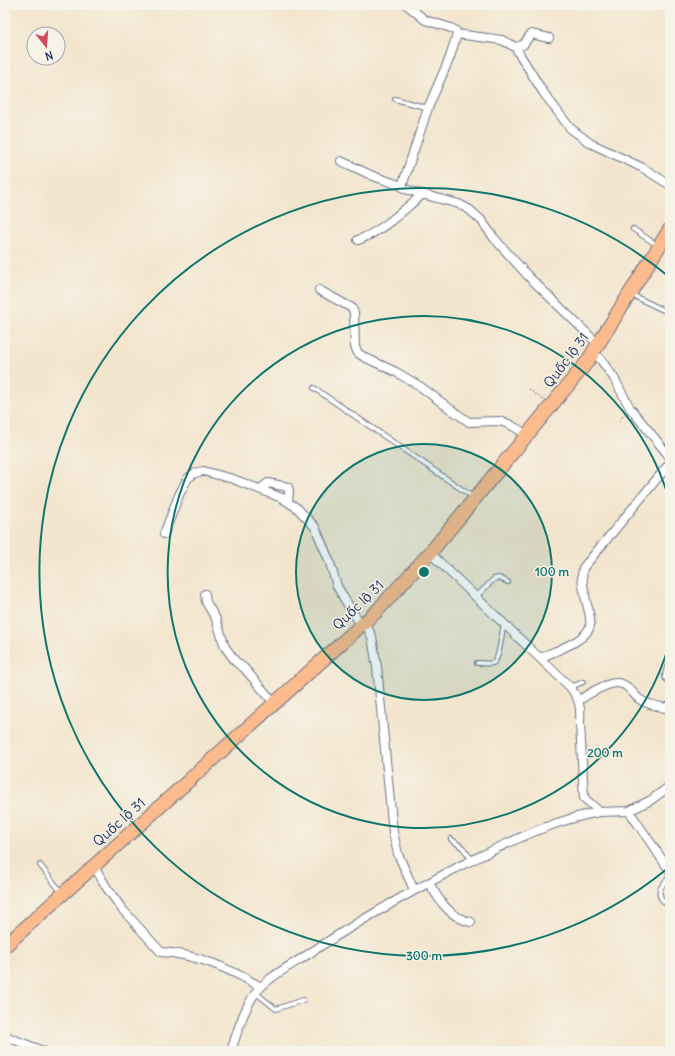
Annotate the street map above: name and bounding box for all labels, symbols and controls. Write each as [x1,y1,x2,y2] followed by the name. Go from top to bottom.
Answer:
[26,26,66,66] north arrow
[43,48,55,63] text: N
[539,329,593,391] street label: Quốc lộ 31
[535,564,569,579] text: 100 m
[417,565,431,579] centre of rings
[329,576,387,634] street label: Quốc lộ 31
[587,745,623,760] text: 200 m
[89,794,149,850] street label: Quốc lộ 31
[406,948,442,963] text: 300 m

